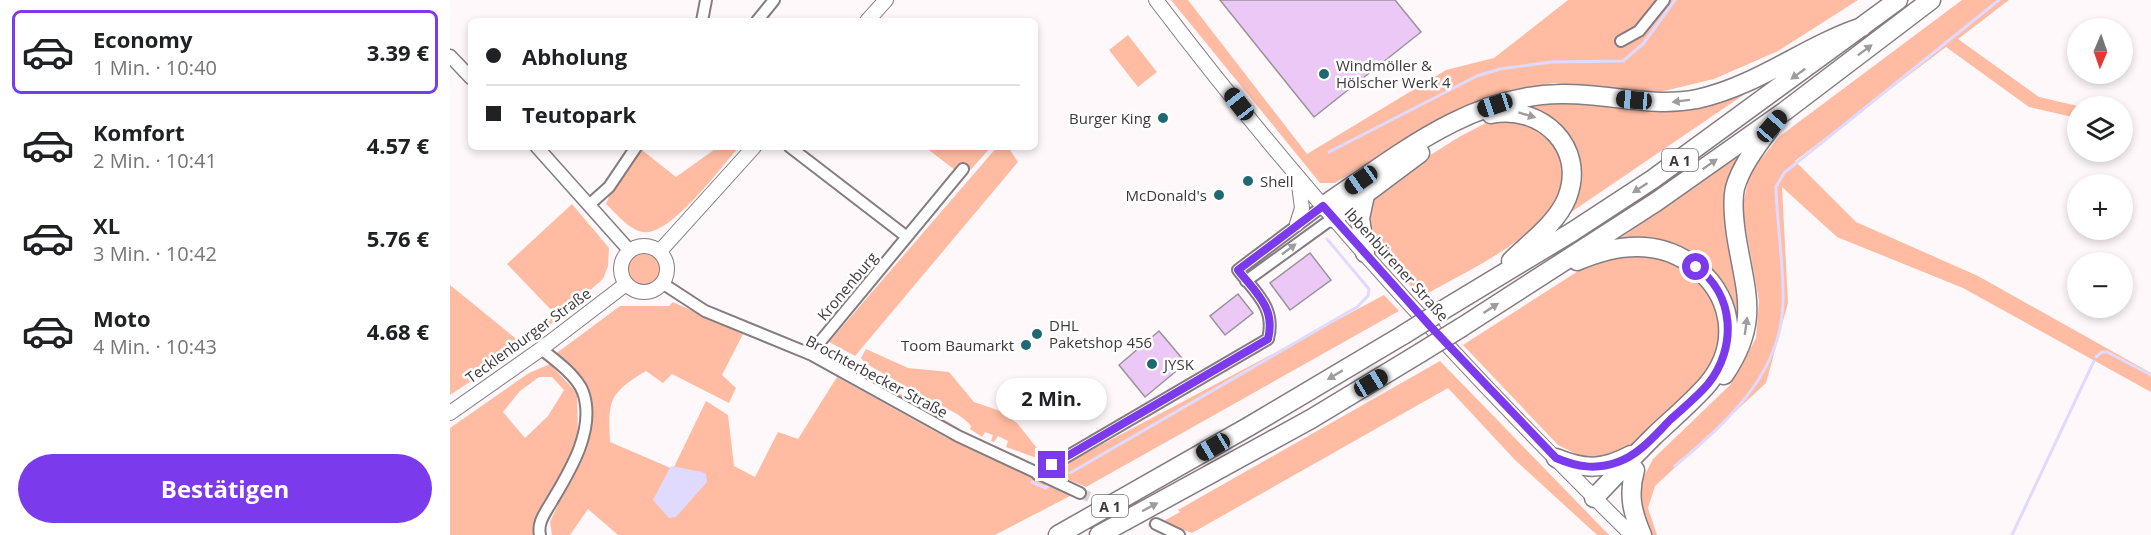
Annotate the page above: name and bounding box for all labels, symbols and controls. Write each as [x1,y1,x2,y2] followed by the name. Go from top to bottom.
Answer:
[2067,18,2133,84] north arrow
[2067,18,2133,318] map controls
[93,24,192,54] text: Economy
[21,25,75,79] icon: car
[367,37,429,67] text: 3.39 €
[522,41,627,71] text: Abholung
[1856,44,1872,56] one-way arrow
[93,54,217,81] text: 1 Min. · 10:40
[1336,55,1451,92] place label: Windmöller & Hölscher Werk 4
[1317,67,1331,81] marker: Windmöller & Hölscher Werk 4
[1791,68,1806,80] one-way arrow
[1221,84,1257,124] car
[1615,89,1653,111] car
[1475,91,1515,119] car
[1671,96,1690,106] one-way arrow
[2067,96,2133,162] button: layers
[522,99,636,129] text: Teutopark
[1753,107,1791,145] car
[1069,108,1151,128] place label: Burger King
[1156,111,1170,125] marker: Burger King
[1518,111,1536,120] one-way arrow
[93,117,185,147] text: Komfort
[21,118,75,172] icon: car
[367,130,429,160] text: 4.57 €
[93,147,217,174] text: 2 Min. · 10:41
[1662,149,1698,171] road number: A 1
[1702,158,1718,170] one-way arrow
[1341,162,1381,198] car
[1260,171,1293,191] place label: Shell
[1241,174,1255,188] marker: Shell
[2067,174,2133,240] button: +
[1631,182,1648,193] one-way arrow
[1125,185,1207,205] place label: McDonald's
[1212,188,1226,202] marker: McDonald's
[1341,203,1453,325] street label: Ibbenbürener Straße
[93,210,120,240] text: XL
[21,211,75,265] icon: car
[367,223,429,253] text: 5.76 €
[93,240,217,267] text: 3 Min. · 10:42
[1282,243,1297,255] one-way arrow
[812,247,882,325] street label: Kronenburg
[2067,252,2133,318] button: −
[1682,253,1709,280] route start
[461,283,595,387] street label: Tecklenburger Straße
[1483,302,1499,314] one-way arrow
[93,303,151,333] text: Moto
[21,304,75,358] icon: car
[1049,315,1152,352] place label: DHL Paketshop 456
[367,316,429,346] text: 4.68 €
[1741,317,1750,336] one-way arrow
[1030,327,1044,341] marker: DHL Paketshop 456
[803,330,951,422] street label: Brochterbecker Straße
[93,333,217,360] text: 4 Min. · 10:43
[901,335,1014,355] place label: Toom Baumarkt
[1019,338,1033,352] marker: Toom Baumarkt
[1162,354,1195,374] place label: JYSK
[1145,357,1159,371] marker: JYSK
[1351,366,1391,400] car
[1327,370,1343,381] one-way arrow
[996,378,1108,420] callout: 2 Min.
[1021,385,1082,412] text: 2 Min.
[1193,430,1233,464] car
[1038,451,1065,478] route end
[18,454,432,523] button: Bestätigen
[1092,495,1128,517] road number: A 1
[1142,502,1159,512] one-way arrow

